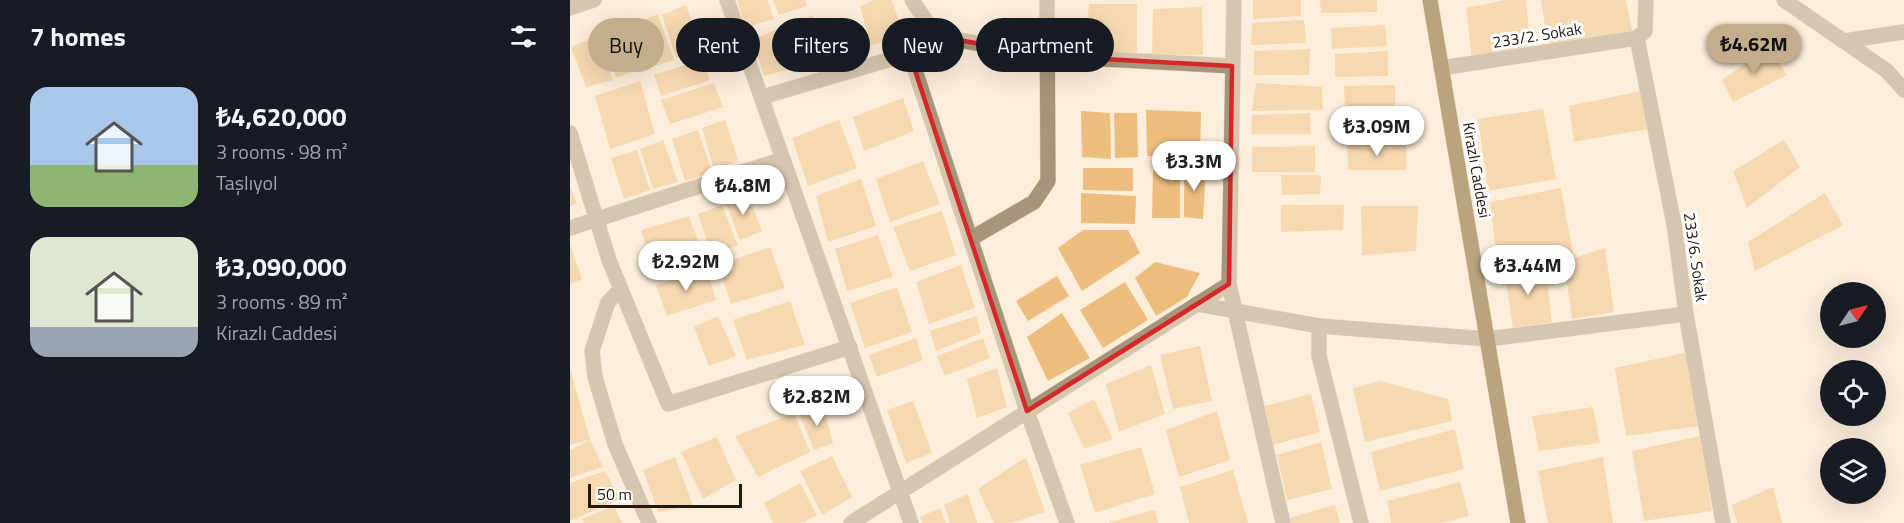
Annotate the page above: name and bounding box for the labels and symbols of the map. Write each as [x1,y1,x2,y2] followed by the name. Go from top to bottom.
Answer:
[1491,16,1584,54] street label: 233/2. Sokak
[1705,24,1803,75] pin: ₺4.62M
[1328,106,1426,157] pin: ₺3.09M
[1457,120,1497,220] street label: Kirazlı Caddesi
[1152,141,1236,192] pin: ₺3.3M
[701,165,785,216] pin: ₺4.8M
[1678,211,1714,303] street label: 233/6. Sokak
[637,241,735,292] pin: ₺2.92M
[1479,245,1577,296] pin: ₺3.44M
[1820,282,1886,348] north arrow
[768,376,866,427] pin: ₺2.82M
[588,481,742,508] scale bar

